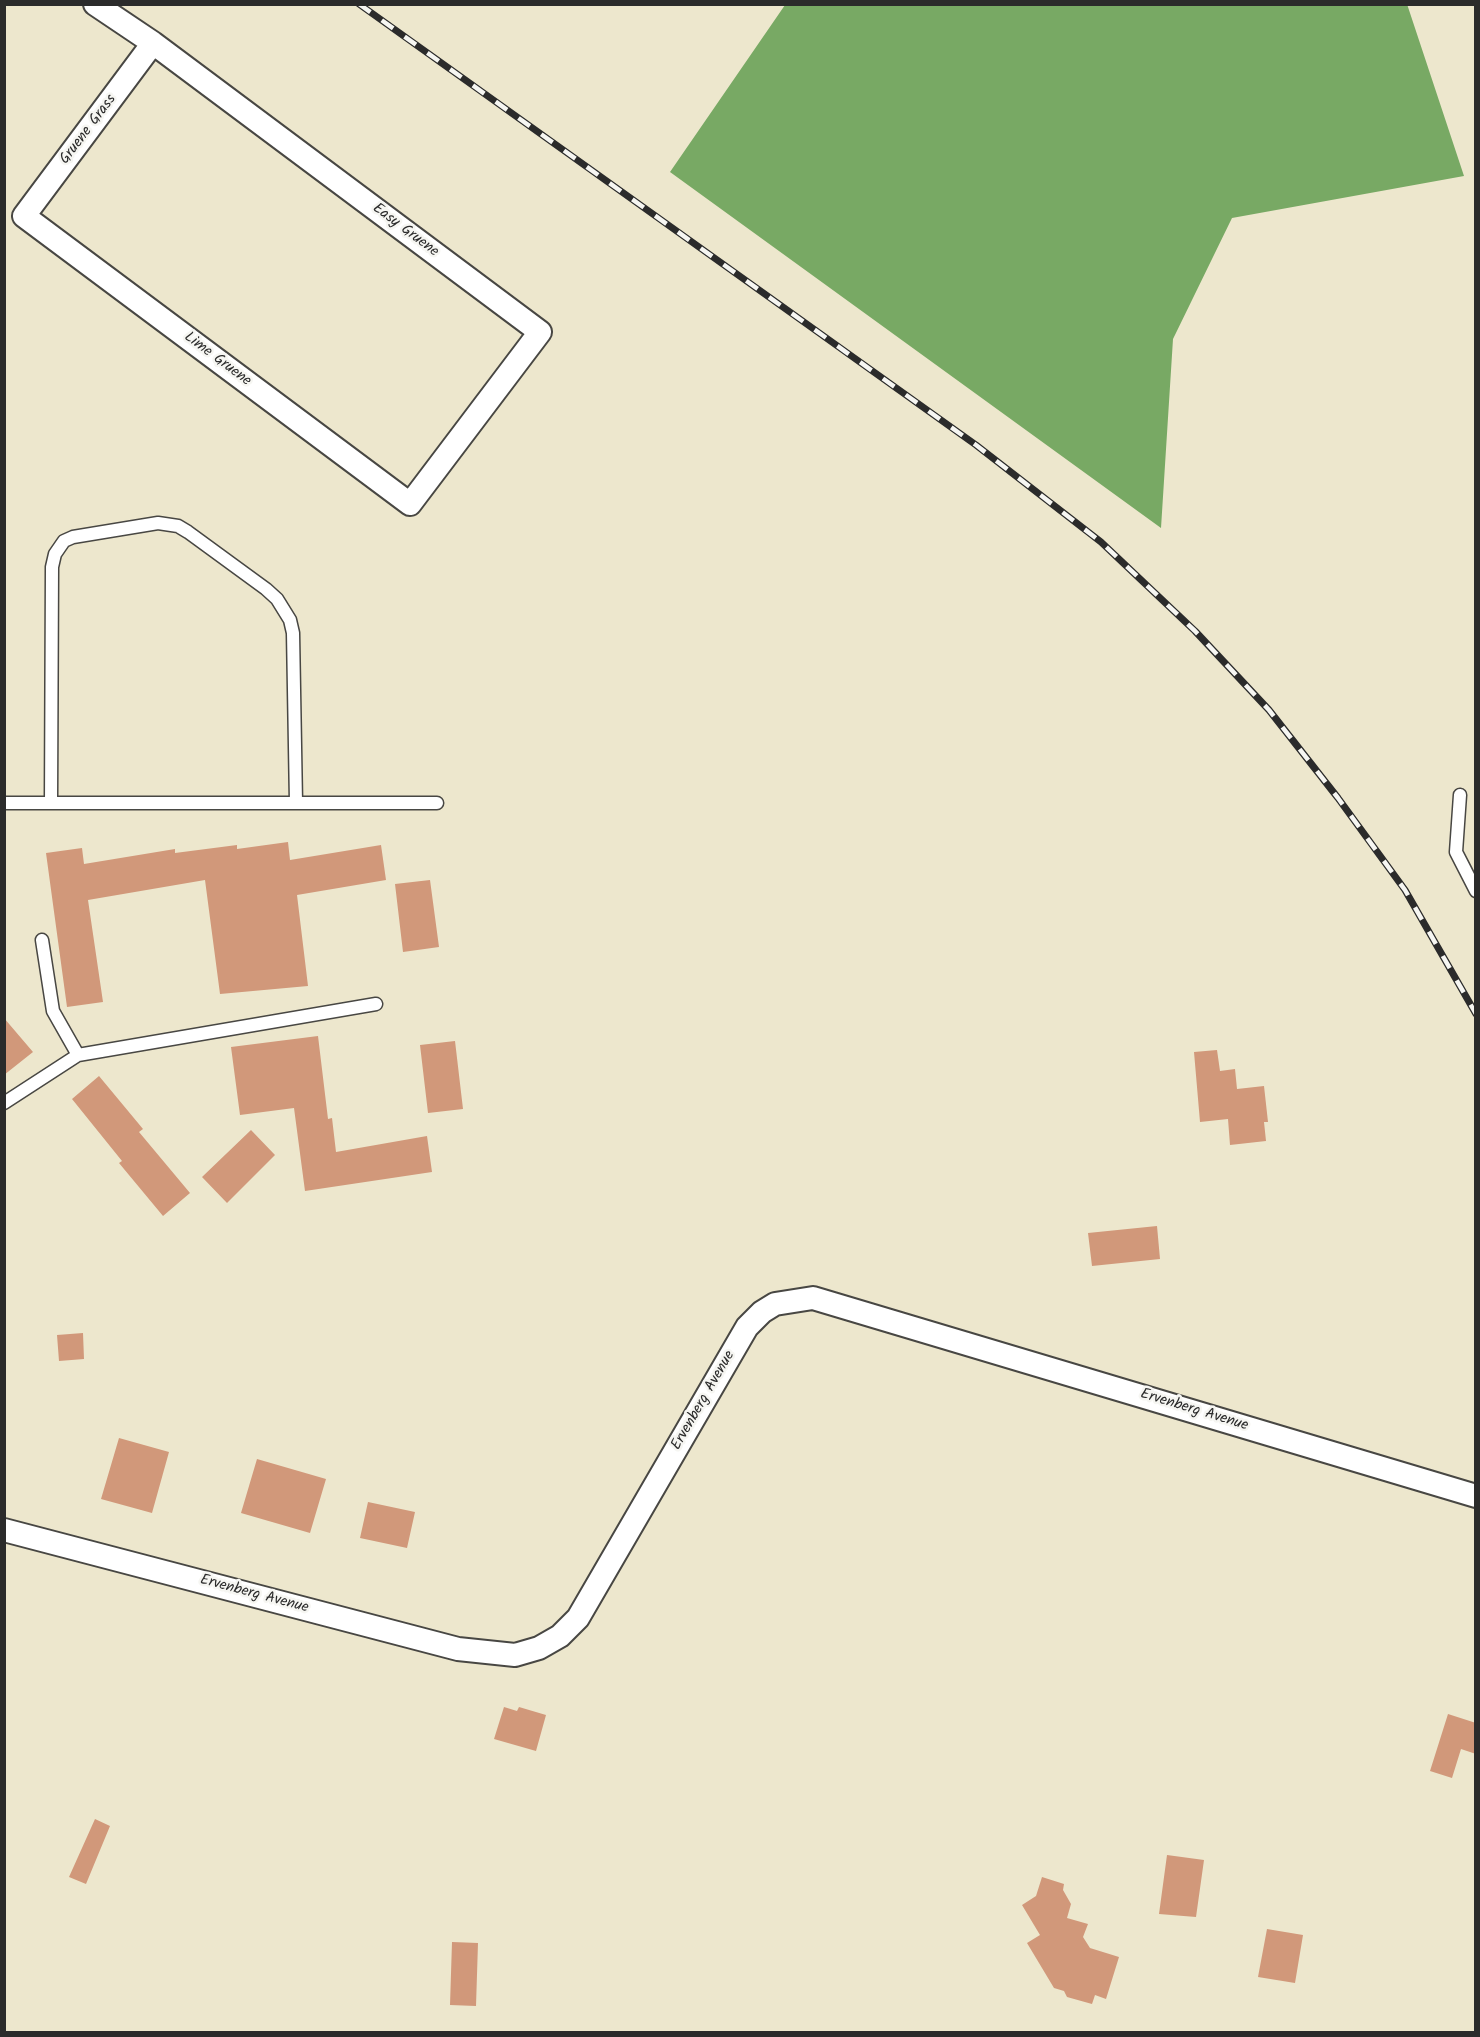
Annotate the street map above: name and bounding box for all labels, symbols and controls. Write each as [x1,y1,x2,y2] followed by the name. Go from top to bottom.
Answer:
[57,92,121,168] street label: Gruene Grass
[368,200,442,262] street label: Easy Gruene
[180,329,254,391] street label: Lime Gruene
[668,1348,740,1454] street label: Ervenberg Avenue
[1138,1386,1250,1436] street label: Ervenberg Avenue
[198,1572,310,1618] street label: Ervenberg Avenue

